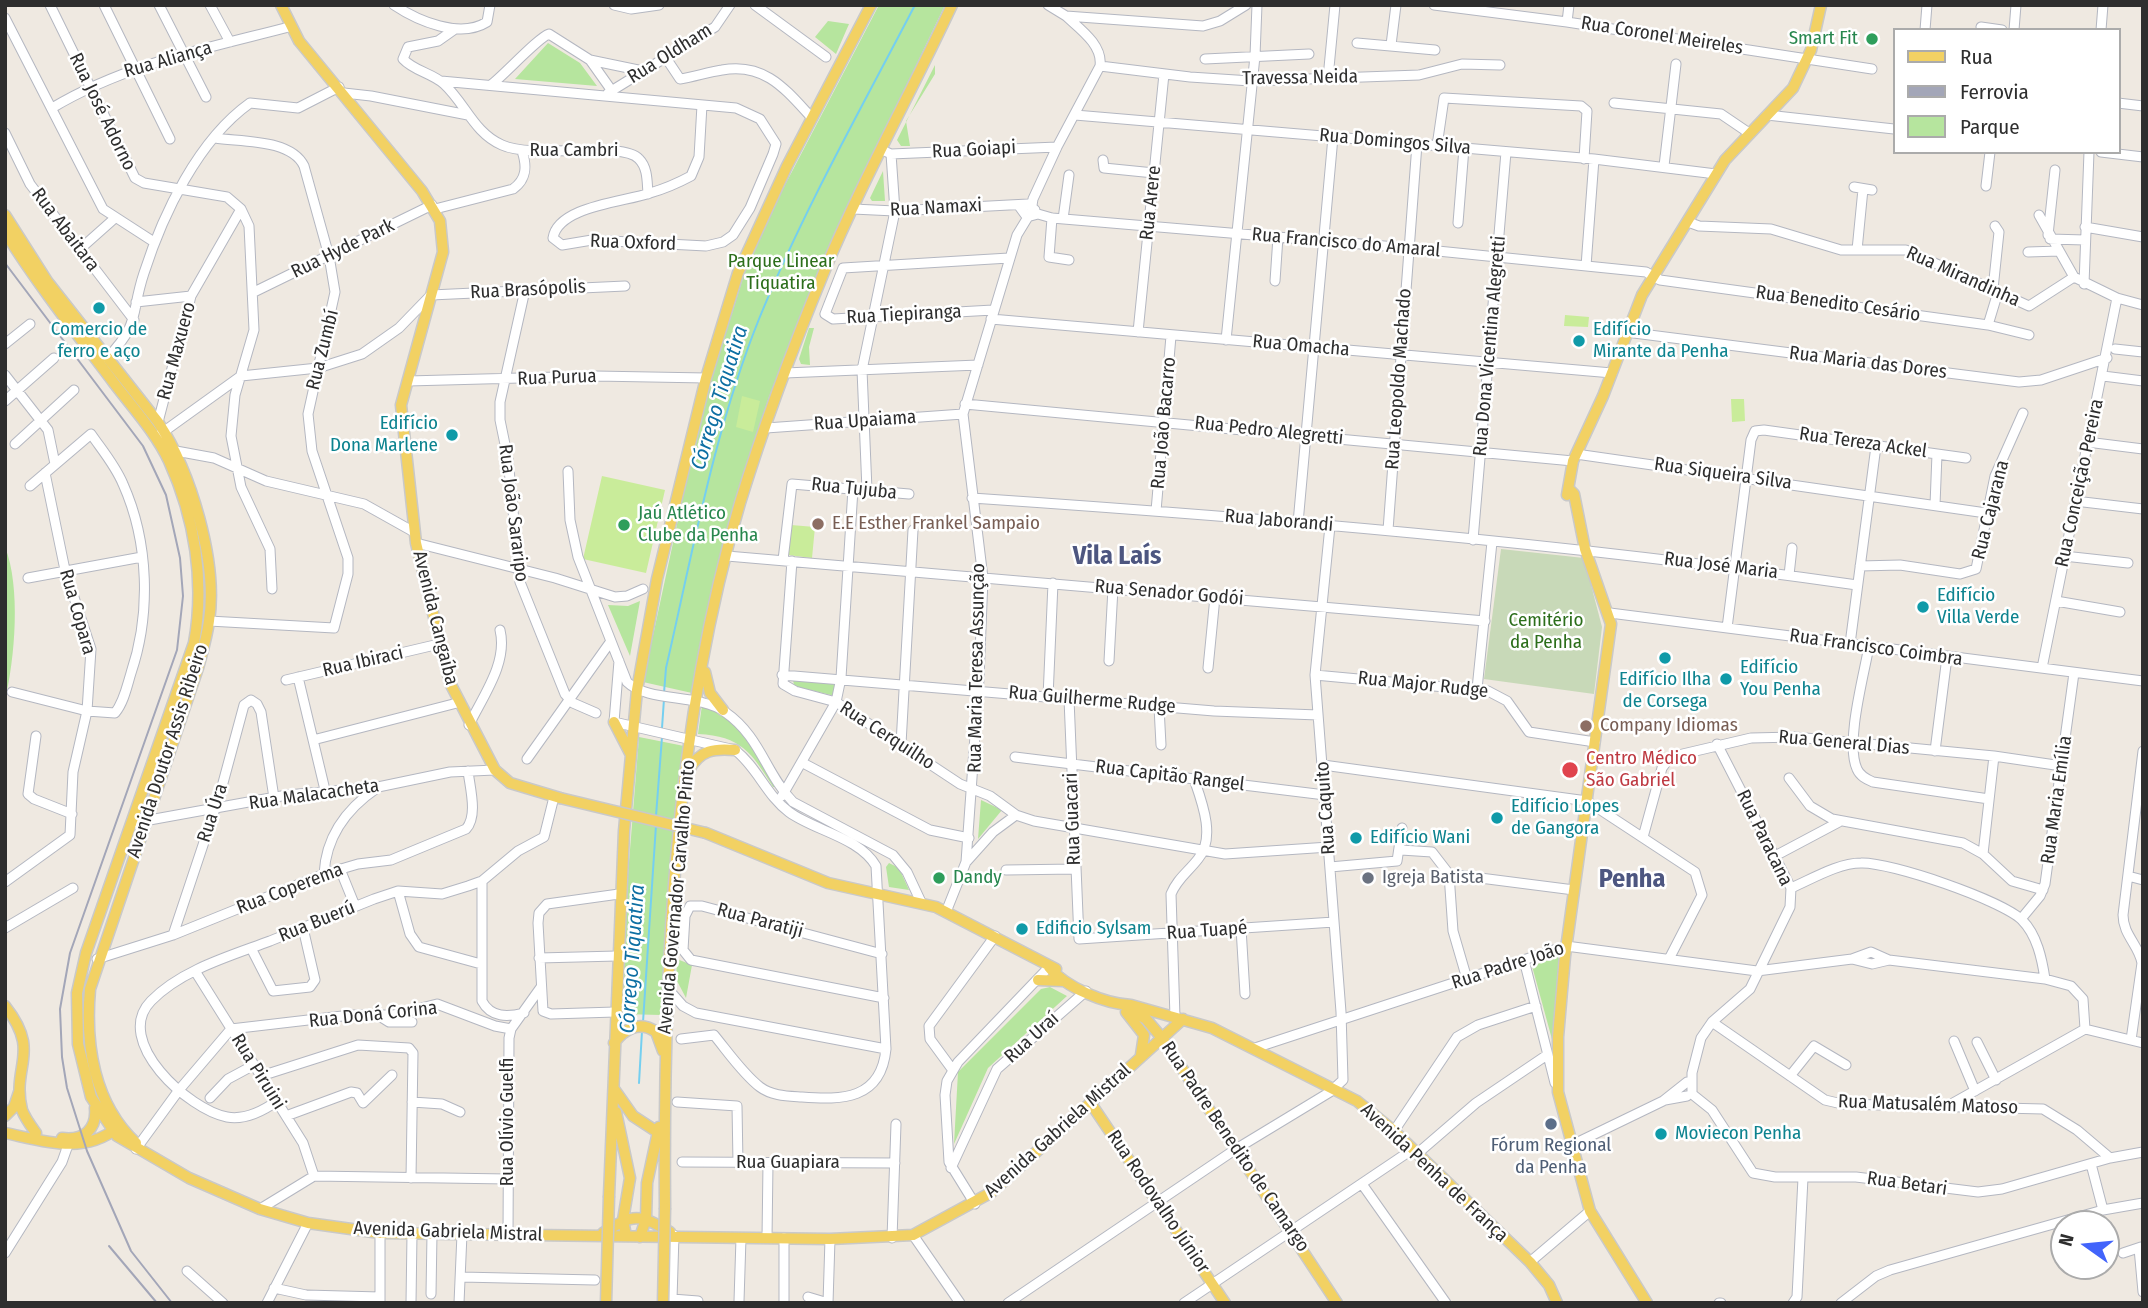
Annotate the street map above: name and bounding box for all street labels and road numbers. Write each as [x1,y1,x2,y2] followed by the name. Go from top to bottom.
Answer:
[1579,12,1745,60] street label: Rua Coronel Meireles
[624,19,716,89] street label: Rua Oldham
[121,37,215,83] street label: Rua Aliança
[64,49,140,175] street label: Rua José Adorno
[1242,66,1358,90] street label: Travessa Neida
[1318,124,1472,160] street label: Rua Domingos Silva
[931,136,1017,164] street label: Rua Goiapi
[530,140,618,162] street label: Rua Cambri
[1136,164,1166,242] street label: Rua Arere
[26,184,104,276] street label: Rua Abaitara
[889,194,983,222] street label: Rua Namaxi
[288,214,398,284] street label: Rua Hyde Park
[1251,223,1441,263] street label: Rua Francisco do Amaral
[590,230,676,256] street label: Rua Oxford
[1469,235,1511,457] street label: Rua Dona Vicentina Alegretti
[1903,242,2023,312] street label: Rua Mirandinha
[470,276,586,304] street label: Rua Brasópolis
[1754,281,1922,327] street label: Rua Benedito Cesário
[1381,288,1417,470] street label: Rua Leopoldo Machado
[153,300,201,402] street label: Rua Maxuero
[846,301,962,329] street label: Rua Tiepiranga
[302,307,344,393] street label: Rua Zumbí
[1252,330,1350,362] street label: Rua Omacha
[1788,342,1948,384] street label: Rua Maria das Dores
[1147,356,1181,490] street label: Rua João Bacarro
[517,365,597,391] street label: Rua Purua
[2051,397,2109,569] street label: Rua Conceição Pereira
[813,406,917,436] street label: Rua Upaiama
[1193,412,1345,450] street label: Rua Pedro Alegretti
[1798,423,1928,463] street label: Rua Tereza Ackel
[493,443,533,583] street label: Rua João Sararipo
[1653,453,1793,495] street label: Rua Siqueira Silva
[1968,458,2014,562] street label: Rua Cajarana
[810,473,898,505] street label: Rua Tujuba
[1224,505,1334,537] street label: Rua Jaborandi
[1663,548,1779,584] street label: Rua José Maria
[407,549,463,687] street label: Avenida Cangaíba
[964,563,990,773] street label: Rua Maria Teresa Assunção
[54,567,100,657] street label: Rua Copara
[1094,575,1244,611] street label: Rua Senador Godói
[1788,625,1964,671] street label: Rua Francisco Coimbra
[123,641,213,861] street label: Avenida Doutor Assis Ribeiro
[320,642,406,682] street label: Rua Ibiraci
[1357,667,1489,703] street label: Rua Major Rudge
[1007,681,1177,719] street label: Rua Guilherme Rudge
[835,697,939,775] street label: Rua Cerquilho
[1778,726,1910,760] street label: Rua General Dias
[2037,734,2077,866] street label: Rua Maria Emília
[1094,756,1246,796] street label: Rua Capitão Rangel
[654,759,700,1035] street label: Avenida Governador Carvalho Pinto
[1311,760,1341,856] street label: Rua Caquito
[1060,772,1086,866] street label: Rua Guacari
[248,775,380,815] street label: Rua Malacacheta
[193,781,233,845] street label: Rua Úra
[1731,786,1797,890] street label: Rua Paracana
[234,858,346,920] street label: Rua Coperema
[275,896,359,948] street label: Rua Buerú
[714,899,806,943] street label: Rua Paratiji
[1166,917,1248,945] street label: Rua Tuapé
[1449,937,1567,995] street label: Rua Padre João
[308,997,438,1033] street label: Rua Doná Corina
[1000,1008,1064,1068] street label: Rua Uraí
[226,1030,290,1114] street label: Rua Piruini
[1156,1038,1314,1256] street label: Rua Padre Benedito de Camargo
[497,1058,519,1186] street label: Rua Olívio Guelfi
[980,1059,1136,1203] street label: Avenida Gabriela Mistral
[1837,1090,2019,1120] street label: Rua Matusalém Matoso
[1356,1099,1512,1247] street label: Avenida Penha de França
[1102,1126,1214,1278] street label: Rua Rodovalho Júnior
[736,1152,840,1174] street label: Rua Guapiara
[1865,1167,1949,1201] street label: Rua Betari
[353,1217,543,1247] street label: Avenida Gabriela Mistral

